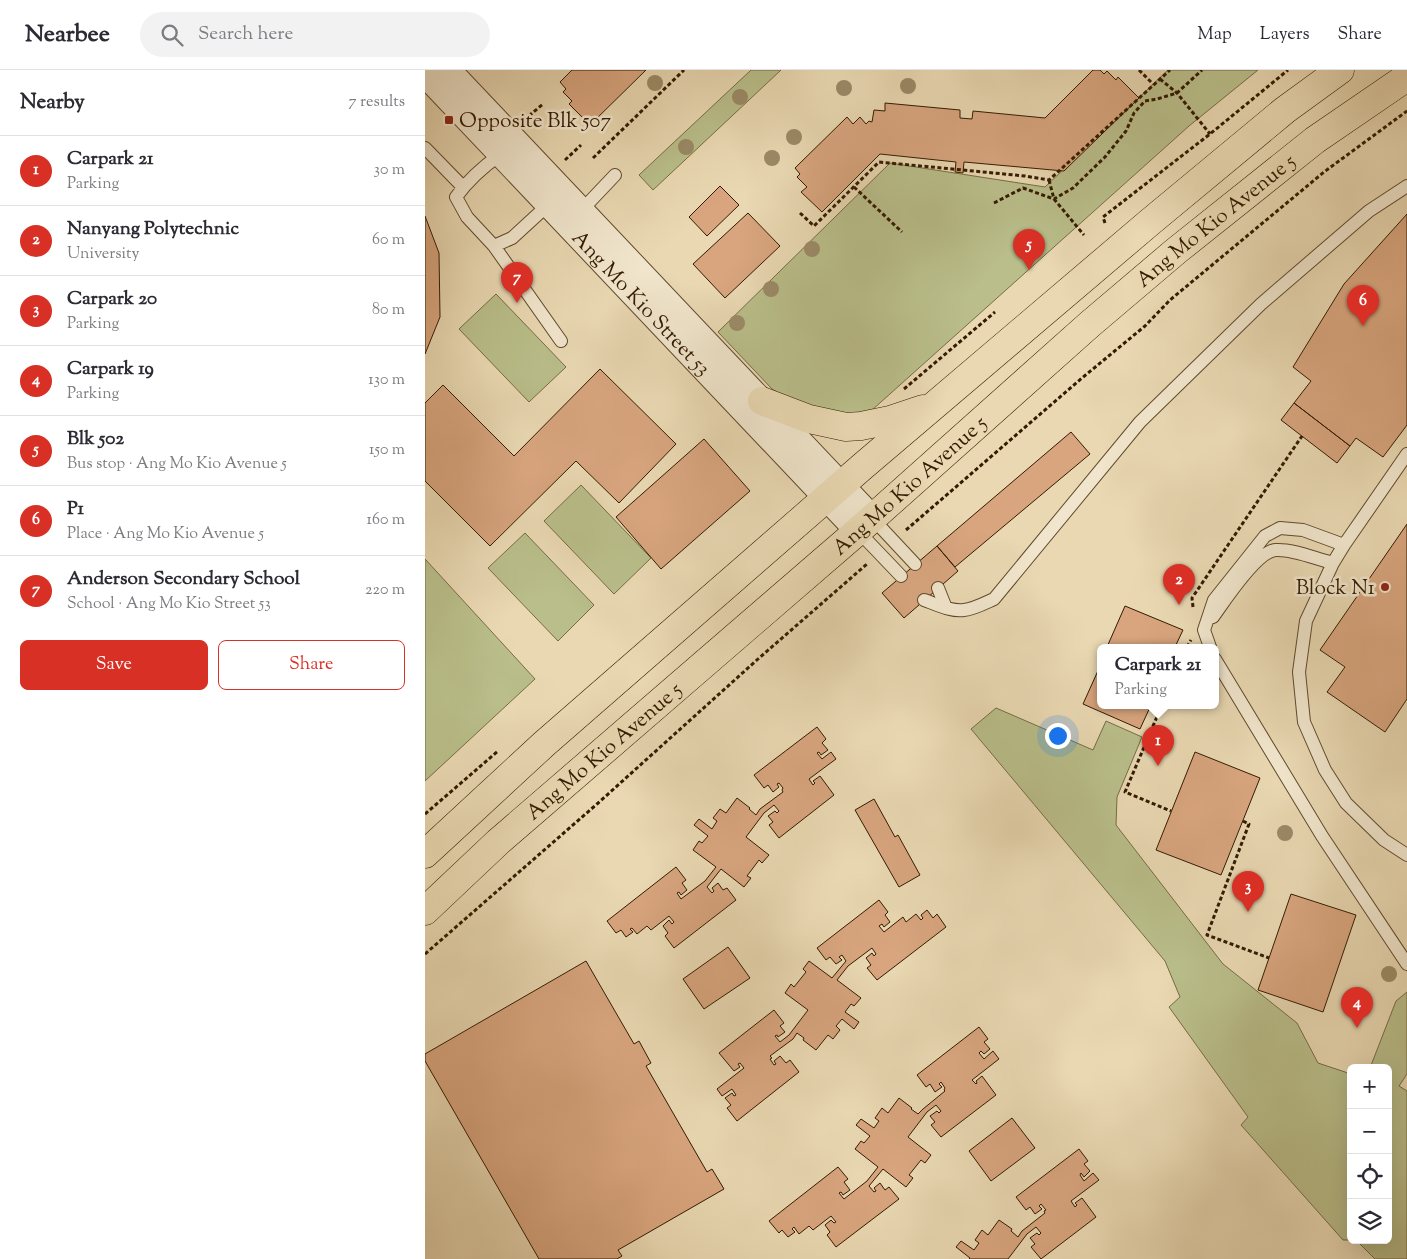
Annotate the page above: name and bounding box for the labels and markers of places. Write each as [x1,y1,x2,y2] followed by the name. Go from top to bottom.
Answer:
[459,107,611,137] place label: Opposite Blk 507
[443,114,455,126] marker: Opposite Blk 507
[1013,229,1045,270] pin: 5
[501,262,533,303] pin: 7
[1347,285,1379,326] pin: 6
[1163,564,1195,605] pin: 2
[1296,574,1375,604] place label: Block N1
[1379,581,1391,593] marker: Block N1
[1142,725,1174,766] pin: 1
[1232,871,1264,912] pin: 3
[1341,987,1373,1028] pin: 4

